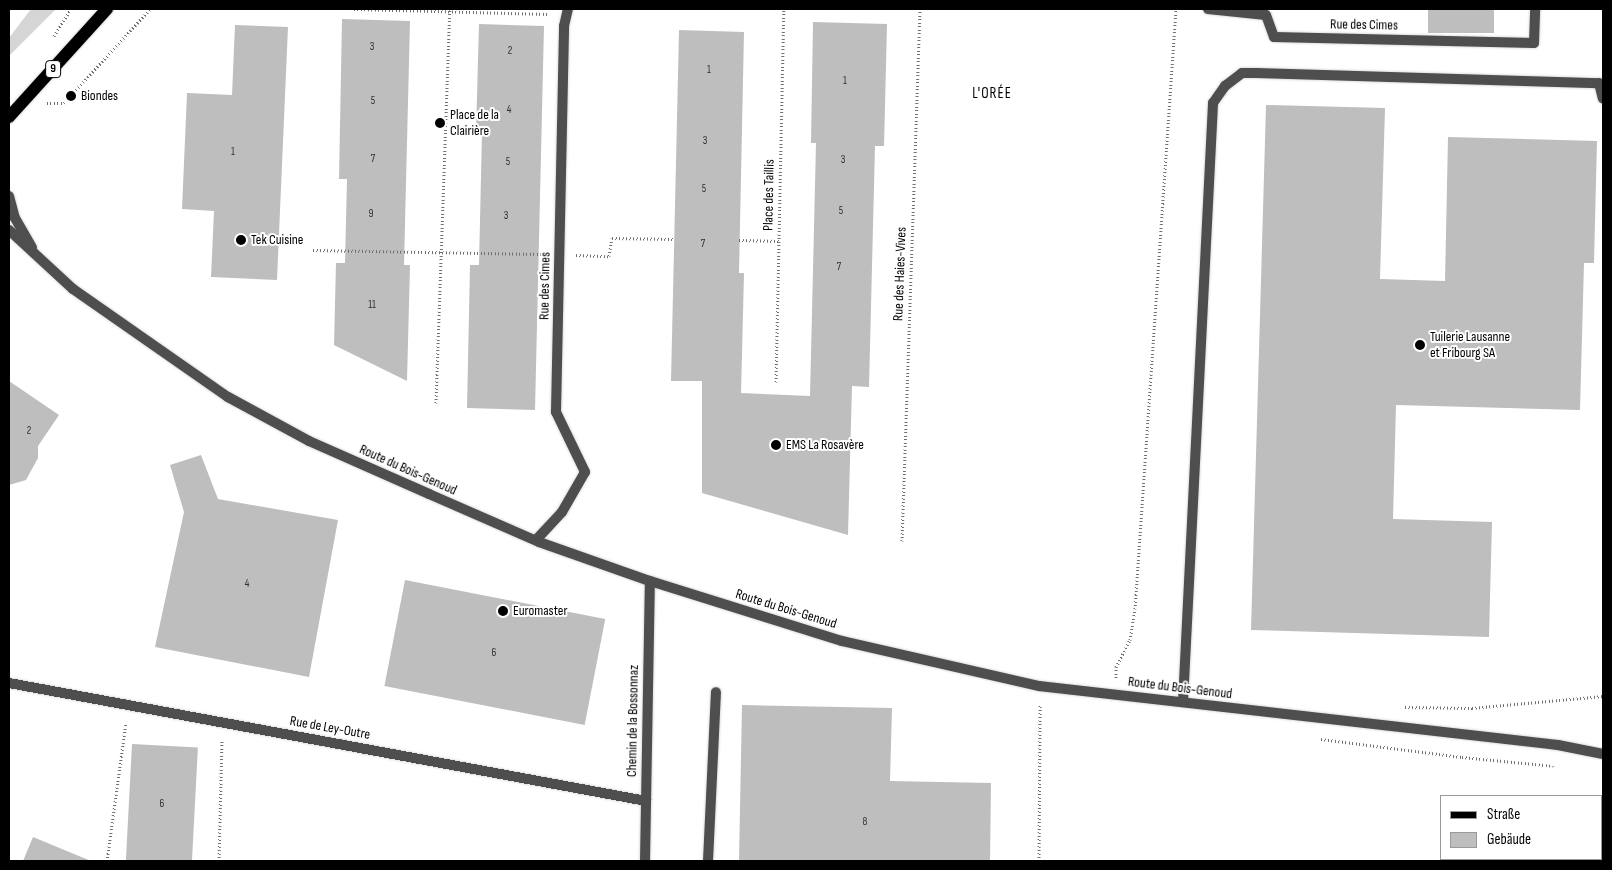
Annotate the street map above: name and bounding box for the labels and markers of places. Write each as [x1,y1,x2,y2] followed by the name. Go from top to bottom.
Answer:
[81,88,118,104] place label: Biondes
[65,90,77,102] marker: Biondes
[450,107,499,140] place label: Place de la Clairière
[434,117,446,129] marker: Place de la Clairière
[251,232,303,248] place label: Tek Cuisine
[235,234,247,246] marker: Tek Cuisine
[1430,329,1510,362] place label: Tuilerie Lausanne et Fribourg SA
[1414,339,1426,351] marker: Tuilerie Lausanne et Fribourg SA
[786,437,864,453] place label: EMS La Rosavère
[770,439,782,451] marker: EMS La Rosavère
[513,603,567,619] place label: Euromaster
[497,605,509,617] marker: Euromaster

